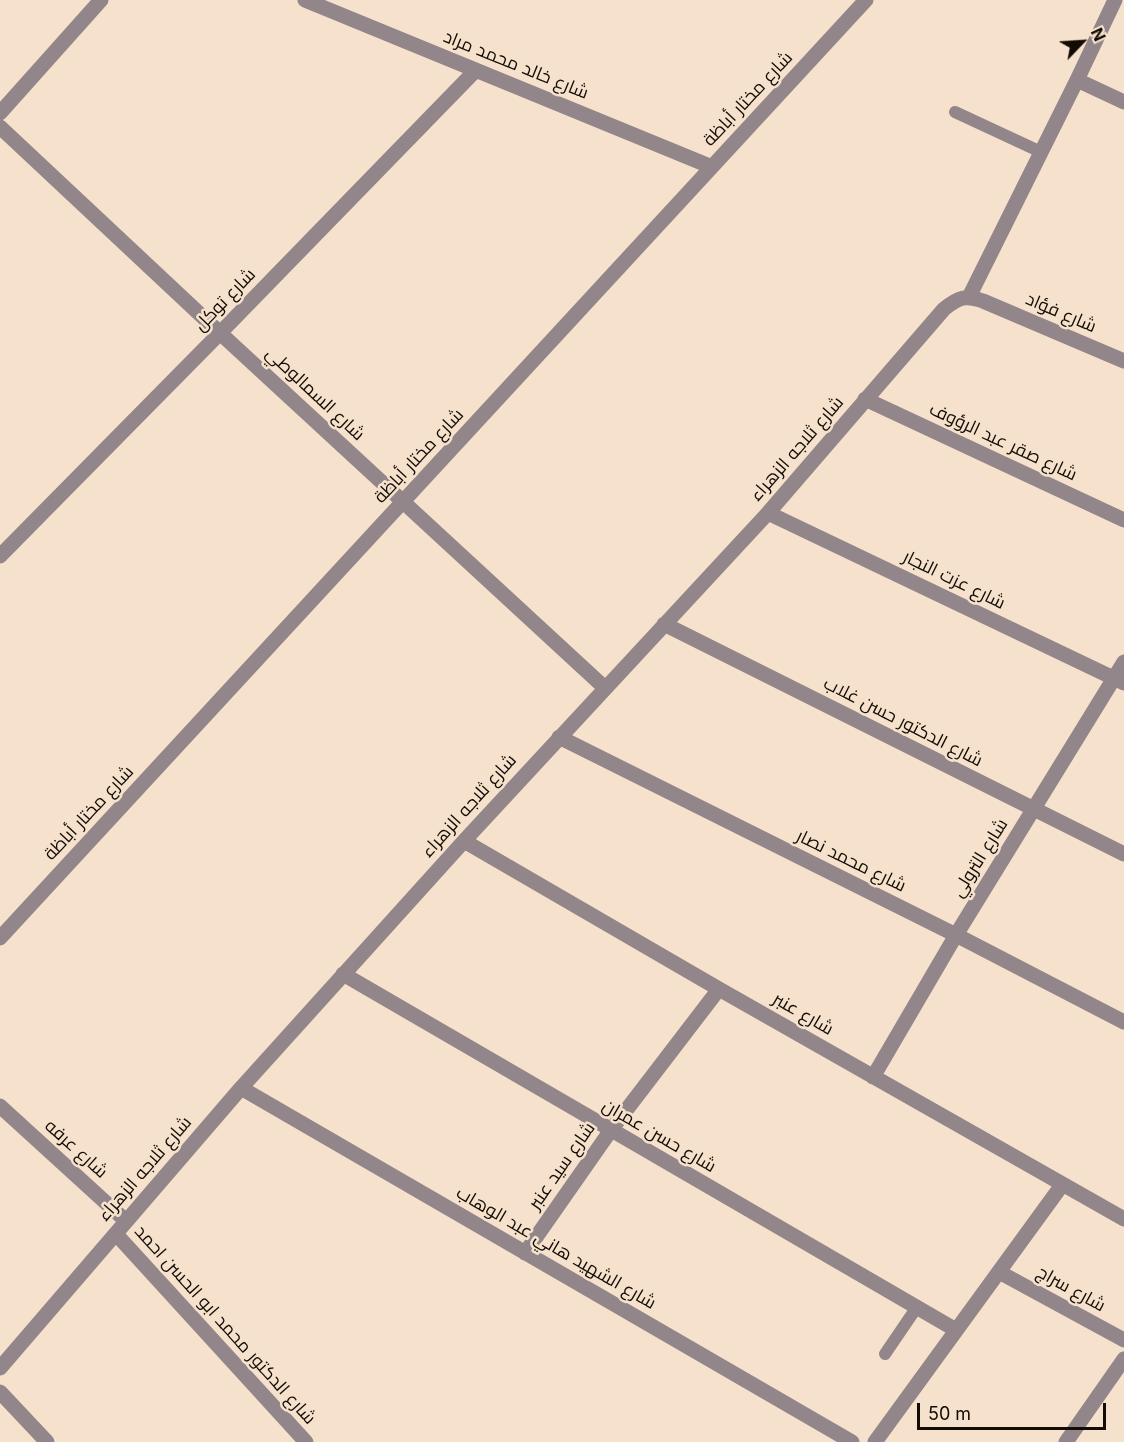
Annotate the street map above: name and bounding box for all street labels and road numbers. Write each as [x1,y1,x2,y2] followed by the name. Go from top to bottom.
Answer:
[440,26,592,104] street label: شارع خالد محمد مراد
[699,47,797,151] street label: شارع مختار أباظة
[190,264,260,336] street label: شارع توكل
[1022,288,1100,338] street label: شارع فؤاد
[261,343,369,445] street label: شارع السمالوطي
[746,392,848,506] street label: شارع ثلاجه الزهراء
[926,398,1080,486] street label: شارع صقر عبد الرؤوف
[370,404,468,508] street label: شارع مختار أباظة
[899,546,1009,614] street label: شارع عزت النجار
[820,672,986,772] street label: شارع الدكتور حسن غلاب
[417,750,521,862] street label: شارع ثلاجه الزهراء
[40,761,138,865] street label: شارع مختار أباظة
[947,815,1013,901] street label: شارع الترولي
[793,825,909,897] street label: شارع محمد نصار
[769,988,837,1040] street label: شارع عنبر
[598,1095,720,1177] street label: شارع حسن عمران
[94,1112,196,1226] street label: شارع ثلاجه الزهراء
[40,1115,112,1183] street label: شارع عرفه
[524,1118,600,1214] street label: شارع سيد عنبر
[452,1182,660,1314] street label: شارع الشهيد هاني عبد الوهاب
[130,1221,320,1429] street label: شارع الدكتور محمد ابو الحسن احمد
[1033,1261,1109,1317] street label: شارع سراج

